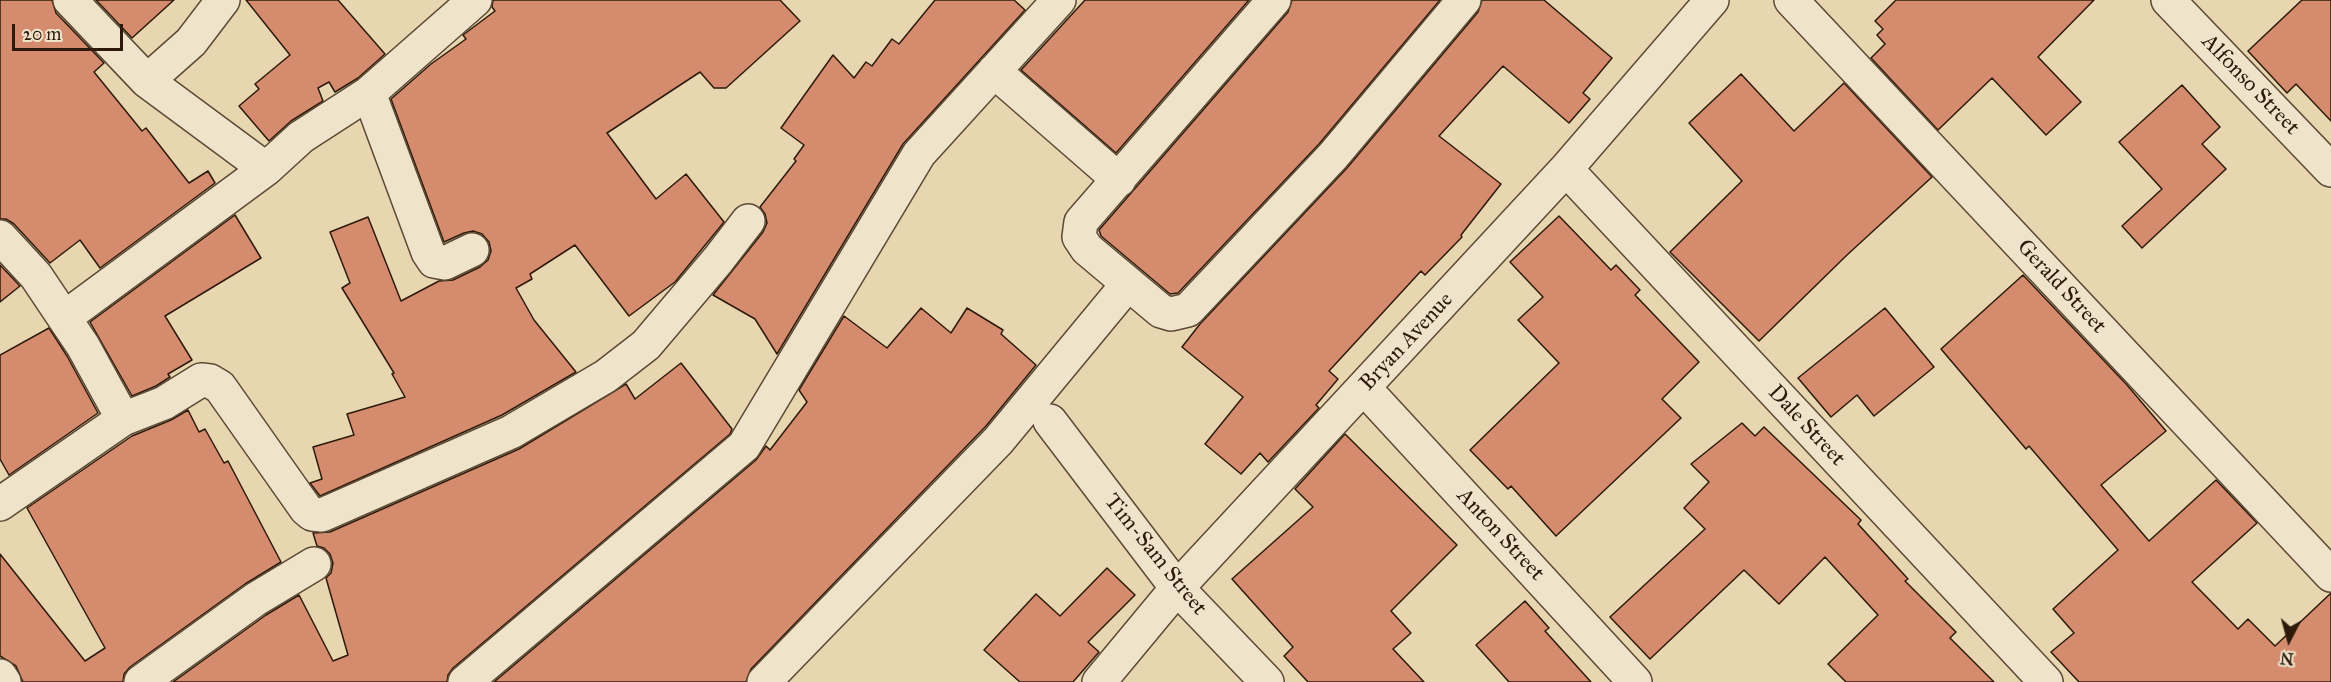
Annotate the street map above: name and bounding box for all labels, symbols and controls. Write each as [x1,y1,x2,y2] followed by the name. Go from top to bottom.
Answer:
[15,12,126,50] scale bar
[23,23,61,45] text: 20 m
[2195,29,2305,141] street label: Alfonso Street
[2011,234,2111,340] street label: Gerald Street
[1355,287,1459,397] street label: Bryan Avenue
[1762,380,1850,472] street label: Dale Street
[1450,483,1550,587] street label: Anton Street
[1098,489,1212,621] street label: Tim-Sam Street
[2259,610,2319,670] north arrow
[2279,648,2295,669] text: N

